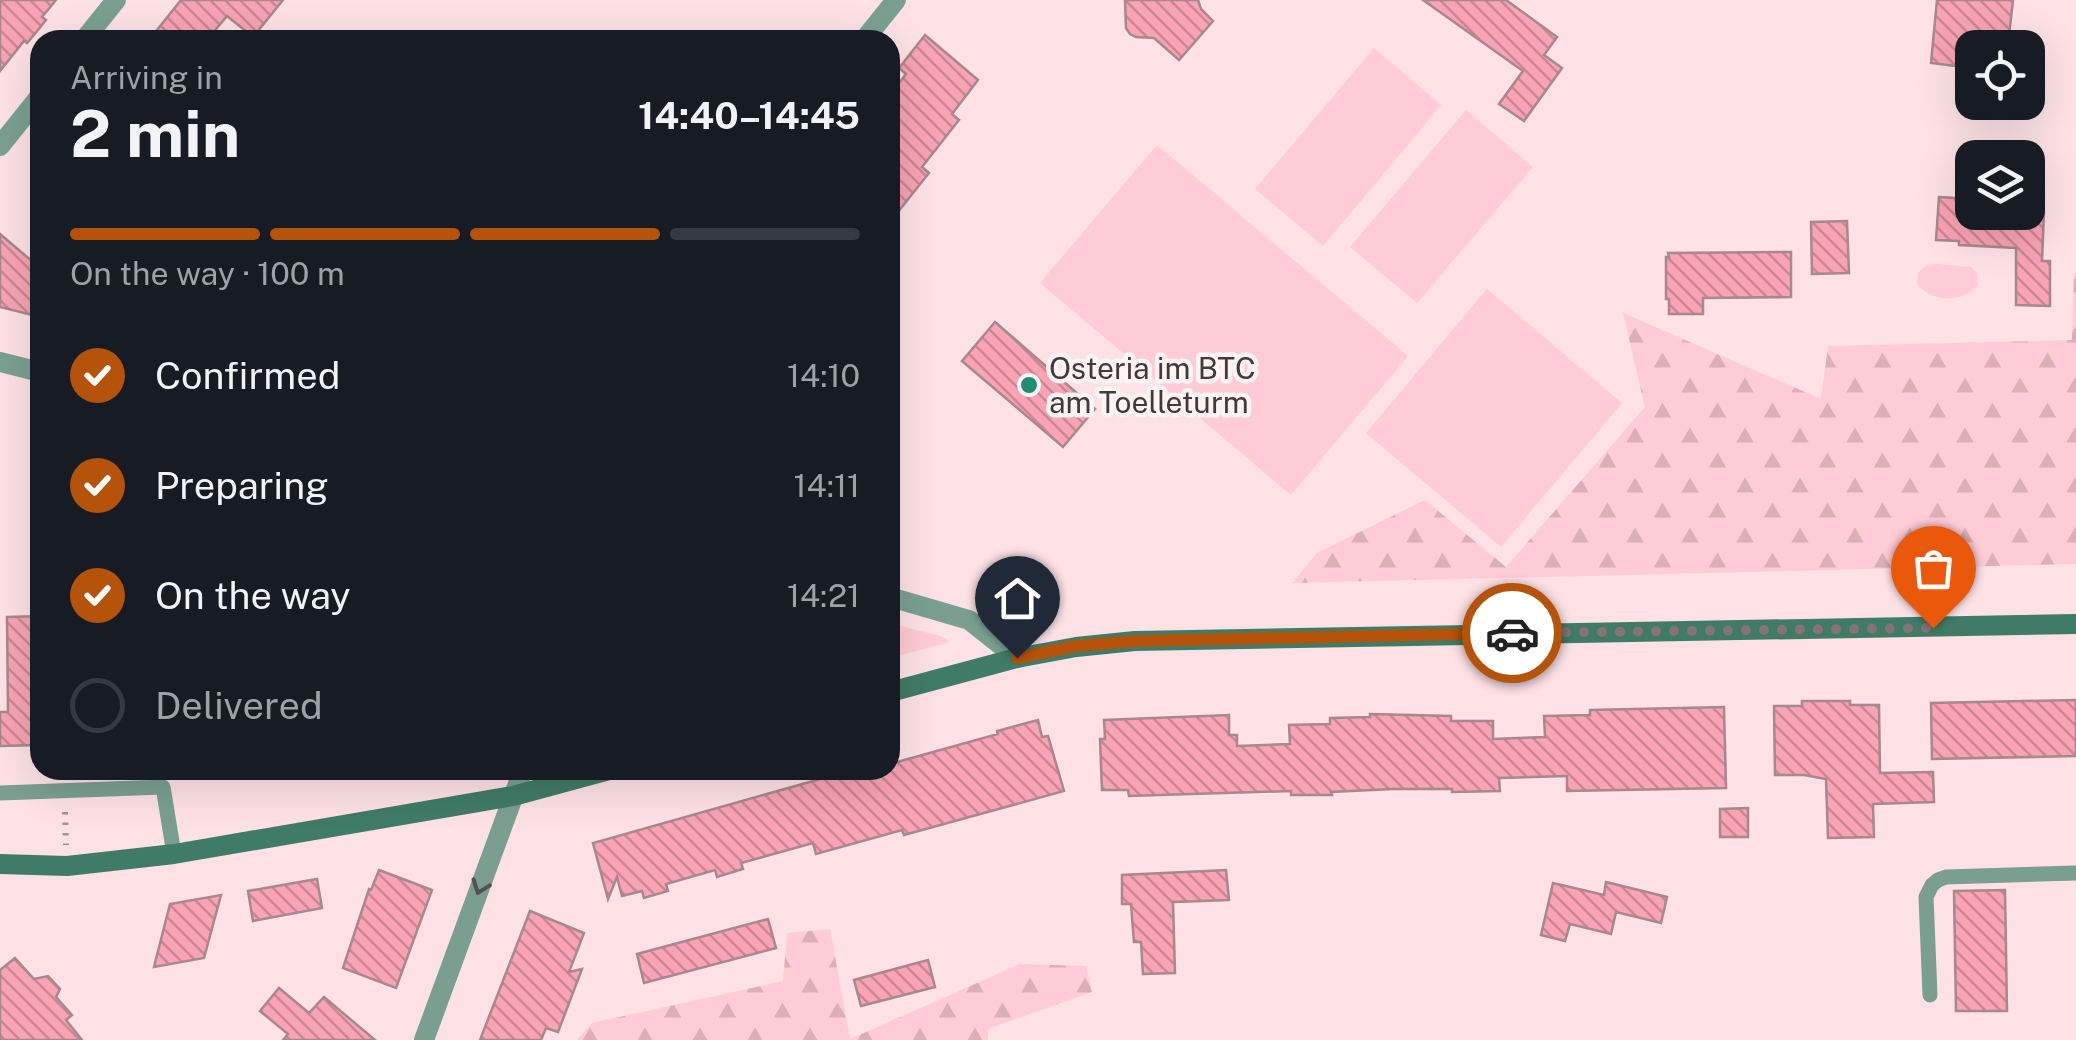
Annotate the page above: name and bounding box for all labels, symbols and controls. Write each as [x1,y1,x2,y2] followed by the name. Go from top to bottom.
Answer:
[1955,30,2045,230] map controls
[1955,30,2045,120] button: locate
[70,59,223,96] text: Arriving in
[638,93,860,138] text: 14:40–14:45
[70,95,240,172] text: 2 min
[1955,140,2045,230] button: layers
[70,255,345,292] text: On the way · 100 m
[70,348,125,403] icon: check
[1049,350,1256,420] place label: Osteria im BTC am Toelleturm
[155,353,340,398] text: Confirmed
[787,357,860,394] text: 14:10
[1018,374,1040,396] marker: Osteria im BTC am Toelleturm
[70,458,125,513] icon: check
[155,463,329,508] text: Preparing
[794,467,860,504] text: 14:11
[1891,526,1976,629] pin
[1906,541,1961,596] icon: bag
[975,556,1060,659] pin
[70,568,125,623] icon: check
[990,571,1045,626] icon: home
[155,573,351,618] text: On the way
[787,577,860,614] text: 14:21
[1462,583,1562,683] courier
[1485,606,1540,661] icon: car
[155,683,323,728] text: Delivered
[471,878,492,895] one-way arrow

